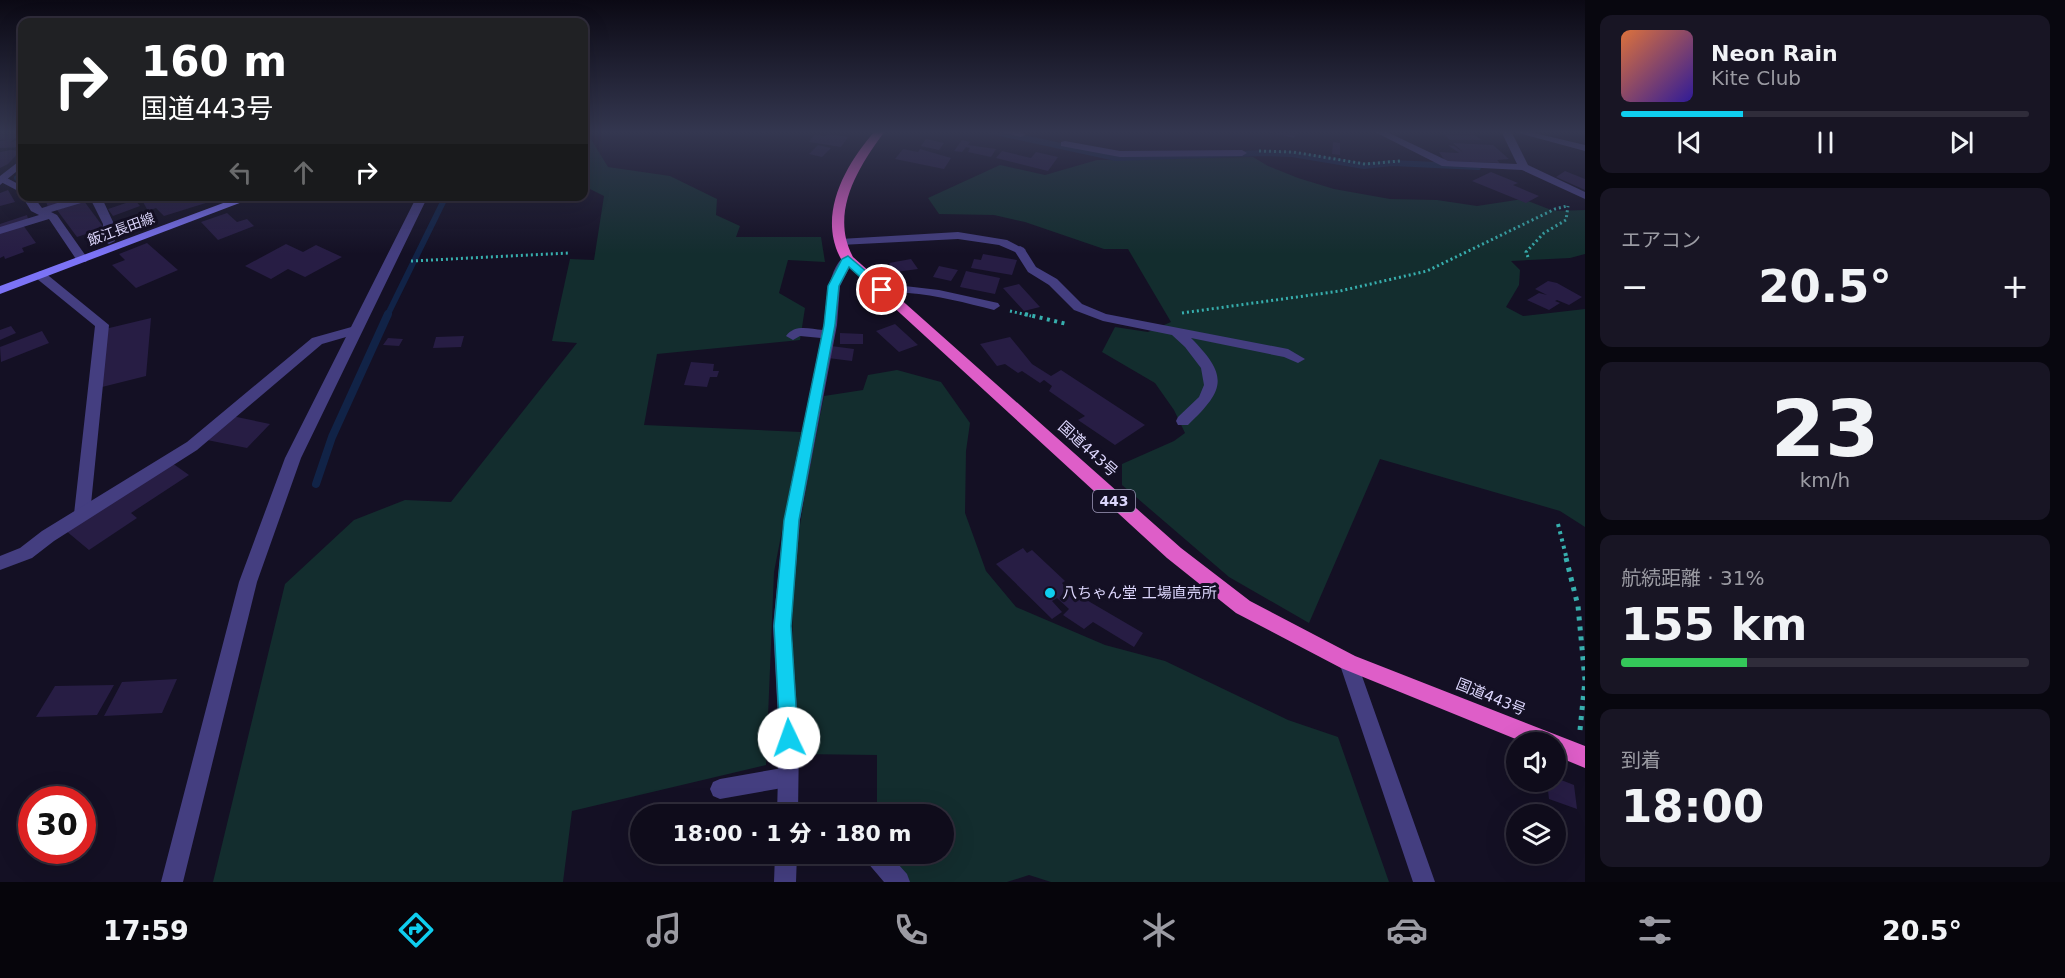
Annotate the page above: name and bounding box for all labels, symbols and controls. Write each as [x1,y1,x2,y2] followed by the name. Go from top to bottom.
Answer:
[141,37,287,86] text: 160 m
[1711,41,1838,66] text: Neon Rain
[42,42,120,120] icon: right
[1711,66,1801,90] text: Kite Club
[141,93,274,124] text: 国道443号
[1673,126,1706,159] icon: previous
[1809,126,1842,159] icon: pause
[1945,126,1978,159] icon: next
[224,156,257,189] icon: left
[287,156,320,189] icon: ahead
[350,156,383,189] icon: right
[85,210,157,248] street label: 飯江長田線
[1621,228,1701,252] text: エアコン
[1758,260,1892,313] text: 20.5°
[856,264,907,315] pin
[1621,267,1649,306] text: −
[2001,267,2029,306] text: +
[865,273,898,306] icon: arrive
[1771,384,1879,474] text: 23
[1055,418,1121,480] street label: 国道443号
[1800,468,1850,492] text: km/h
[1093,490,1135,512] road number: 443
[1621,566,1765,590] text: 航続距離 · 31%
[1062,584,1217,602] place label: 八ちゃん堂 工場直売所
[1043,586,1057,600] marker: 八ちゃん堂 工場直売所
[1621,598,1807,651] text: 155 km
[1453,675,1529,719] street label: 国道443号
[757,706,821,770] position arrow
[1506,732,1566,864] map controls
[1506,732,1566,792] button: sound
[1621,748,1661,772] text: 到着
[1621,780,1764,833] text: 18:00
[18,786,96,864] speed limit sign: 30
[1506,804,1566,864] button: layers
[673,821,911,846] text: 18:00 · 1 分 · 180 m
[395,909,437,951] icon: directions
[643,909,685,951] icon: music
[890,909,932,951] icon: phone
[1138,909,1180,951] icon: climate
[1386,909,1428,951] icon: car
[1634,909,1676,951] icon: filters
[103,915,189,946] text: 17:59
[1882,915,1962,946] text: 20.5°

